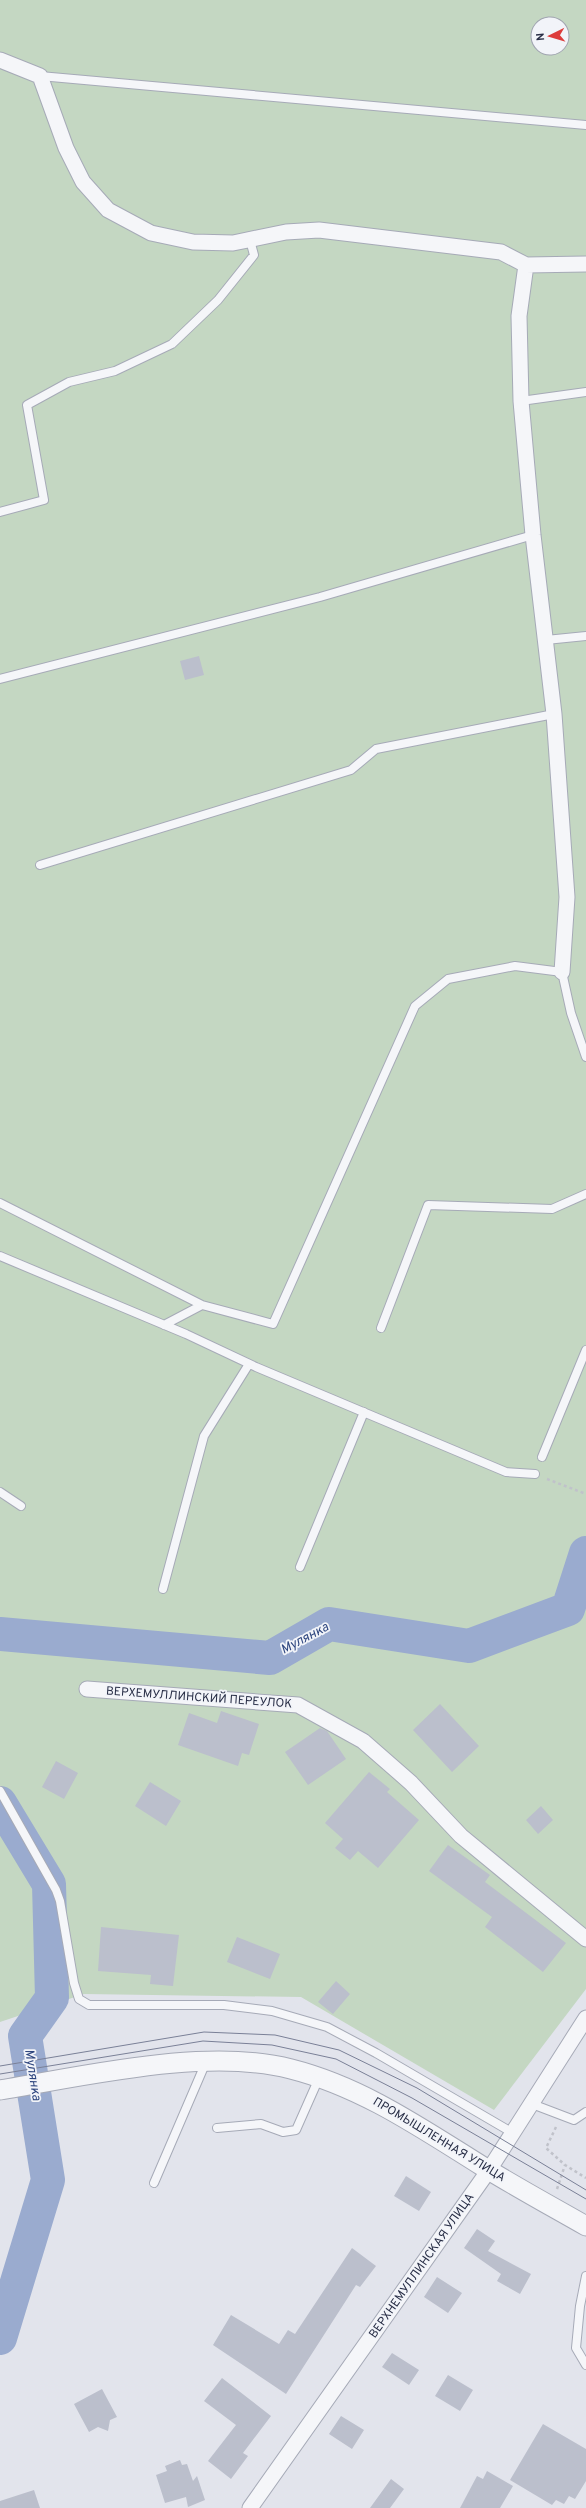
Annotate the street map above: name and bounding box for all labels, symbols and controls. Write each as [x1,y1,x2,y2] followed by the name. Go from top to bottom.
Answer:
[530,16,570,56] north arrow
[534,32,548,41] text: N
[278,1620,332,1658] water label: Мулянка
[105,1684,293,1712] street label: ВЕРХЕМУЛЛИНСКИЙ ПЕРЕУЛОК
[20,2048,44,2102] water label: Мулянка
[370,2094,508,2186] street label: ПРОМЫШЛЕННАЯ УЛИЦА
[366,2190,478,2342] street label: ВЕРХНЕМУЛЛИНСКАЯ УЛИЦА

